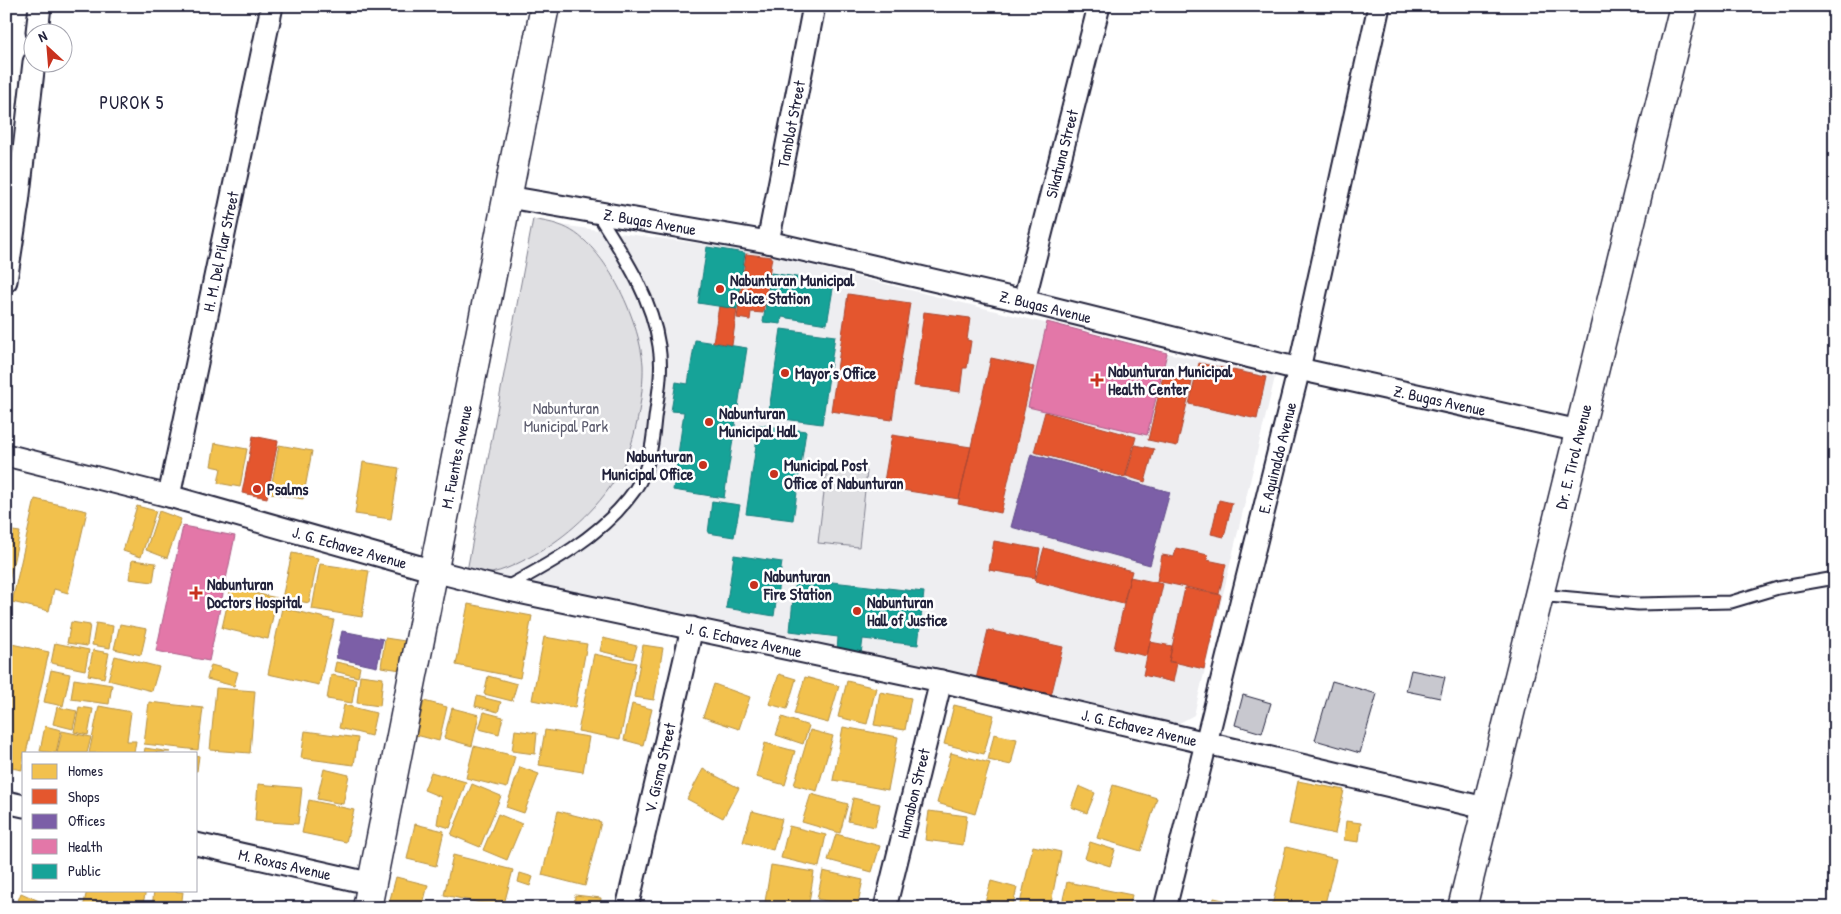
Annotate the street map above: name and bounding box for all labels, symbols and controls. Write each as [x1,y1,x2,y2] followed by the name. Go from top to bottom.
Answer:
[22,22,72,72] north arrow
[35,25,50,46] text: N
[772,78,810,170] street label: Tamblot Street
[100,90,164,115] district label: PUROK 5
[1040,107,1083,200] street label: Sikatuna Street
[197,189,244,313] street label: H. M. Del Pilar Street
[602,203,699,240] street label: Z. Bugas Avenue
[730,269,855,309] place label: Nabunturan Municipal Police Station
[714,283,726,295] marker: Nabunturan Municipal Police Station
[998,285,1094,328] street label: Z. Bugas Avenue
[1108,360,1233,400] place label: Nabunturan Municipal Health Center
[795,362,877,385] place label: Mayor's Office
[779,367,791,379] marker: Mayor's Office
[1090,373,1104,387] marker: Nabunturan Municipal Health Center
[1392,379,1488,421] street label: Z. Bugas Avenue
[524,397,609,437] park label: Nabunturan Municipal Park
[1253,399,1302,516] street label: E. Aguinaldo Avenue
[1550,401,1597,511] street label: Dr. E. Tirol Avenue
[435,402,477,510] street label: M. Fuentes Avenue
[719,402,798,443] place label: Nabunturan Municipal Hall
[703,416,715,428] marker: Nabunturan Municipal Hall
[602,445,694,486] place label: Nabunturan Municipal Office
[784,454,904,494] place label: Municipal Post Office of Nabunturan
[697,459,709,471] marker: Nabunturan Municipal Office
[768,468,780,480] marker: Municipal Post Office of Nabunturan
[267,478,309,500] place label: Psalms
[251,483,263,495] marker: Psalms
[290,521,410,574] street label: J. G. Echavez Avenue
[763,565,832,605] place label: Nabunturan Fire Station
[207,573,303,614] place label: Nabunturan Doctors Hospital
[748,579,760,591] marker: Nabunturan Fire Station
[189,586,203,600] marker: Nabunturan Doctors Hospital
[867,591,948,631] place label: Nabunturan Hall of Justice
[851,605,863,617] marker: Nabunturan Hall of Justice
[684,617,805,663] street label: J. G. Echavez Avenue
[1079,703,1200,752] street label: J. G. Echavez Avenue
[638,720,681,815] street label: V. Gisma Street
[892,745,935,841] street label: Humabon Street
[22,752,198,892] legend
[68,760,103,781] text: Homes
[68,786,100,807] text: Shops
[68,810,105,831] text: Offices
[68,836,102,857] text: Health
[236,843,334,885] street label: M. Roxas Avenue
[68,860,101,881] text: Public

